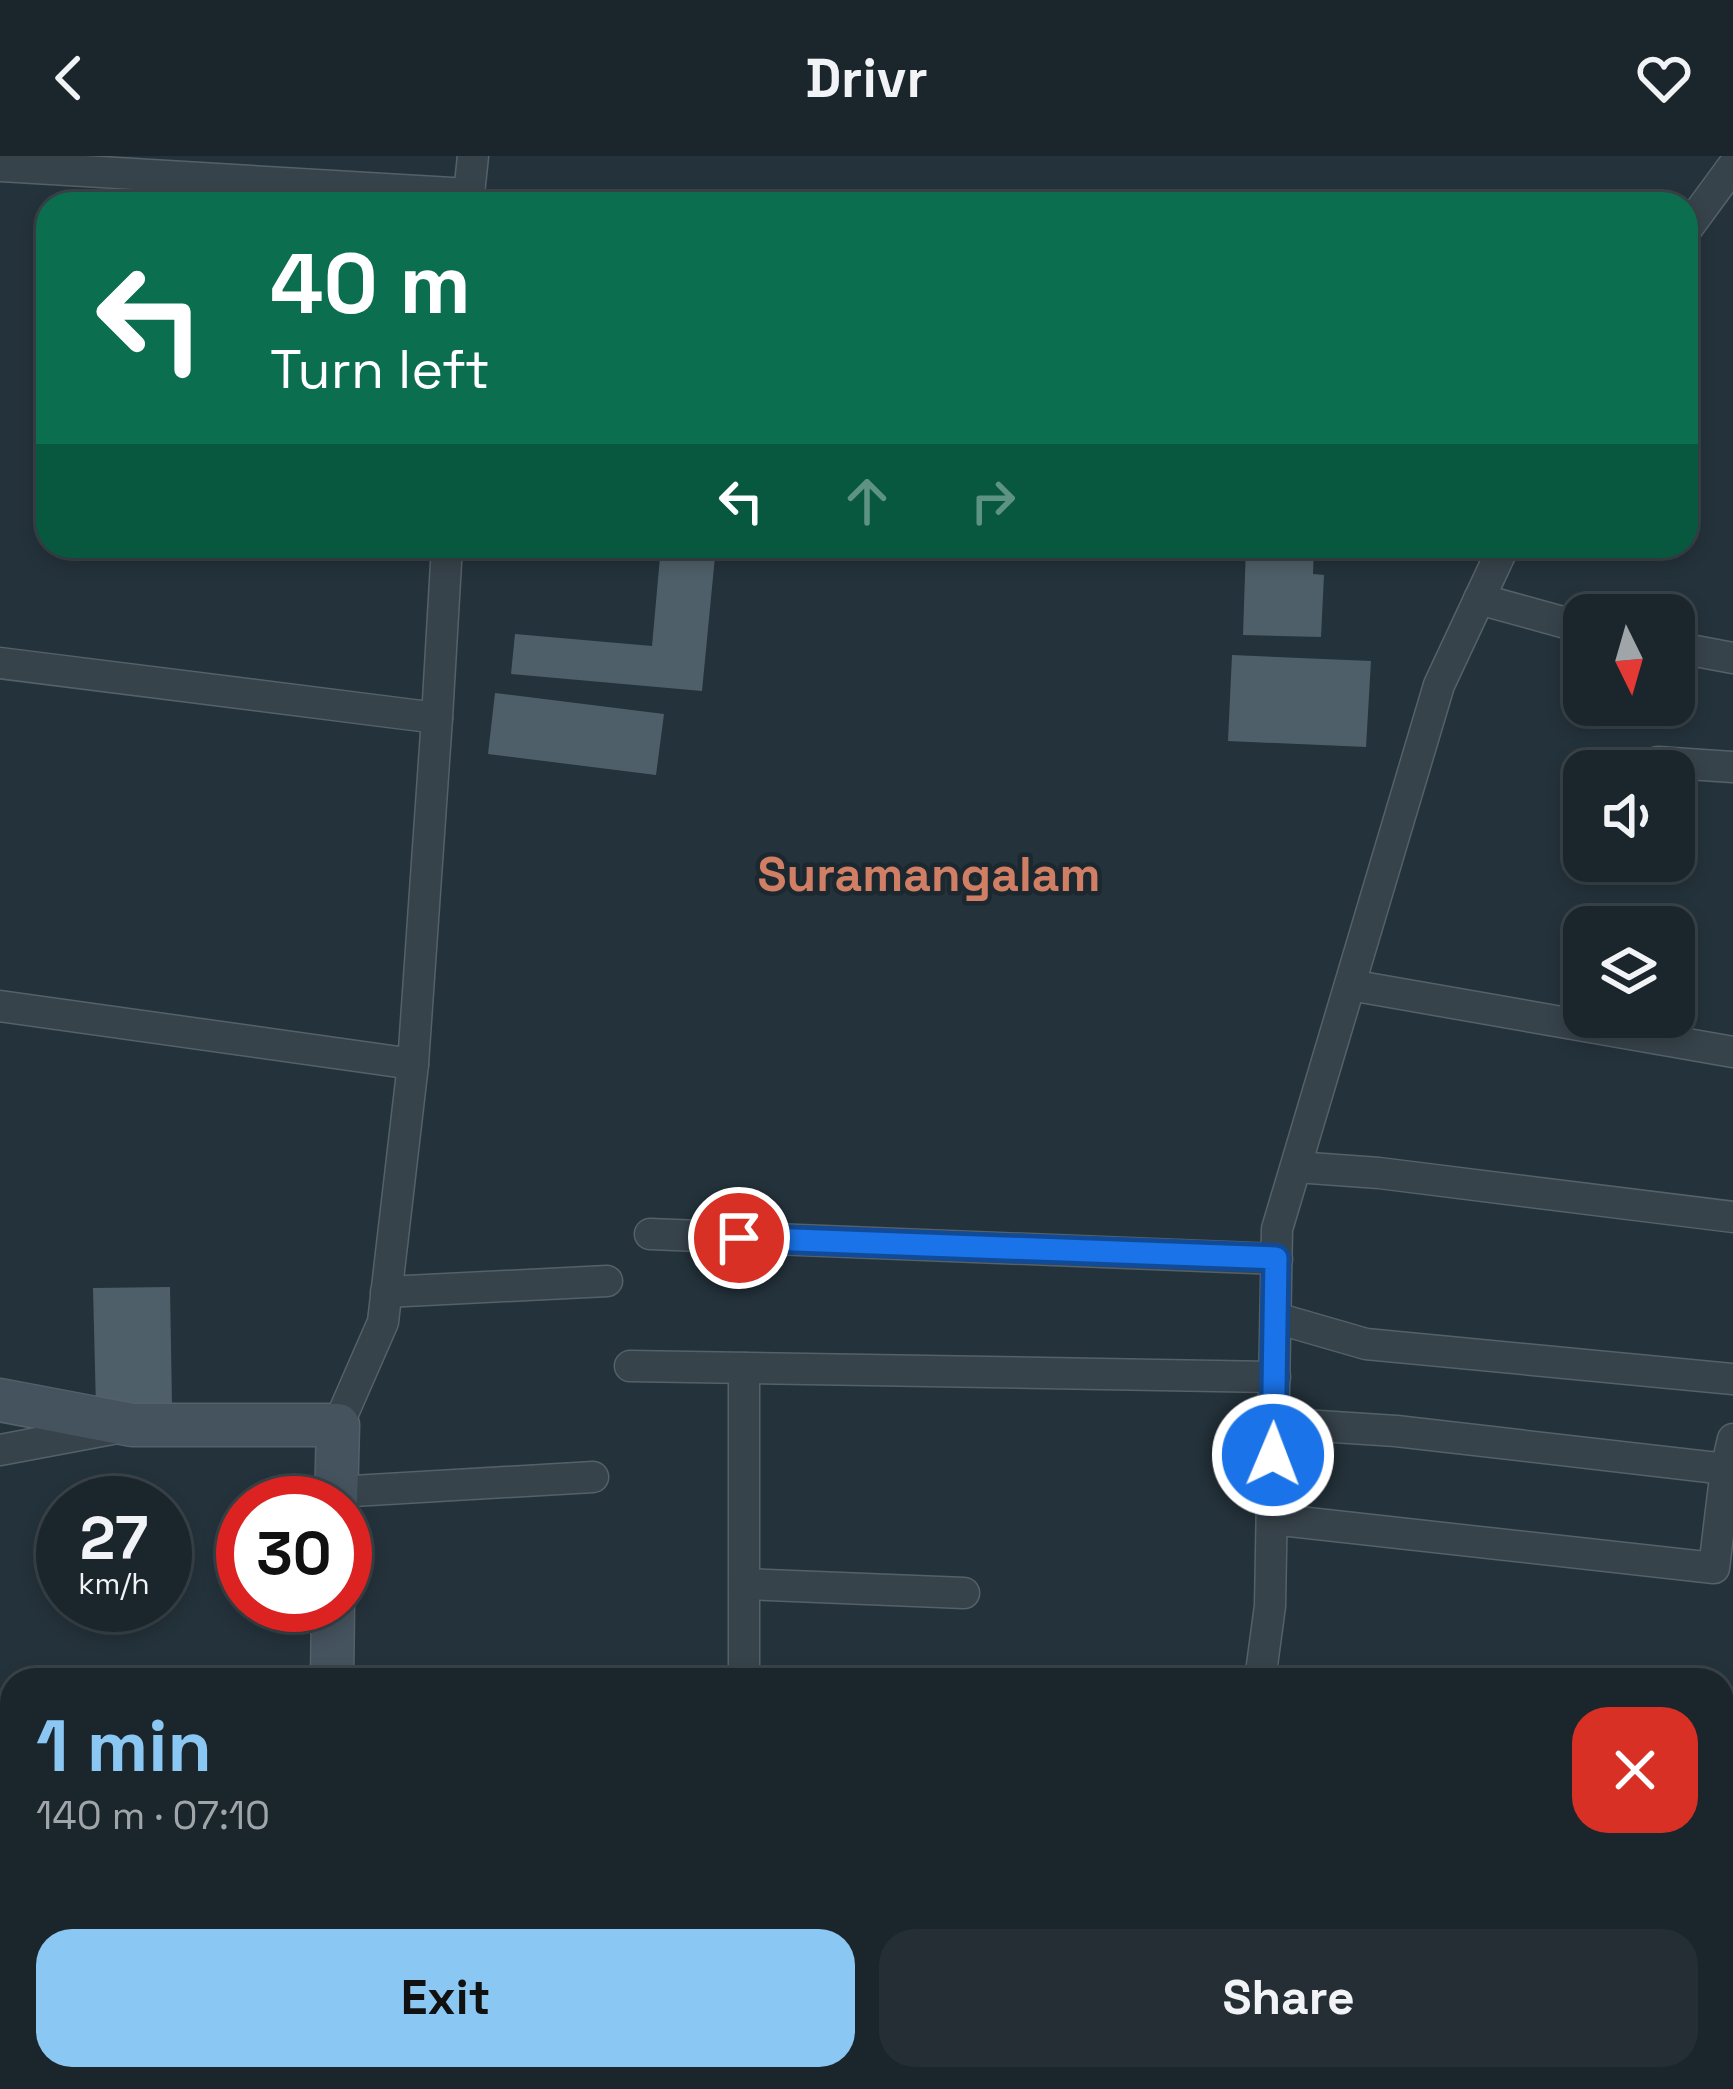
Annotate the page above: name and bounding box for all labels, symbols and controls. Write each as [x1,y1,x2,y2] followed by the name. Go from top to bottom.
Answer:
[805,44,928,113] text: Drivr
[36,45,102,111] icon: back
[1631,45,1697,111] icon: heart
[270,230,471,338] text: 40 m
[72,240,228,396] icon: left
[270,335,490,404] text: Turn left
[708,468,774,534] icon: left
[834,468,900,534] icon: ahead
[960,468,1026,534] icon: right
[1563,594,1695,726] north arrow
[1563,594,1695,1038] map controls
[1563,750,1695,882] button: sound
[757,844,1101,905] district label: Suramangalam
[1563,906,1695,1038] button: layers
[688,1187,790,1289] pin
[706,1205,772,1271] icon: arrive
[1210,1392,1336,1518] position arrow
[216,1476,372,1632] speed limit sign: 30
[80,1500,148,1577] text: 27
[78,1564,150,1603] text: km/h
[36,1700,212,1792] text: 1 min
[1572,1707,1698,1833] button: close
[36,1791,270,1840] text: 140 m · 07:10
[36,1929,855,2067] button: Exit
[879,1929,1698,2067] button: Share

